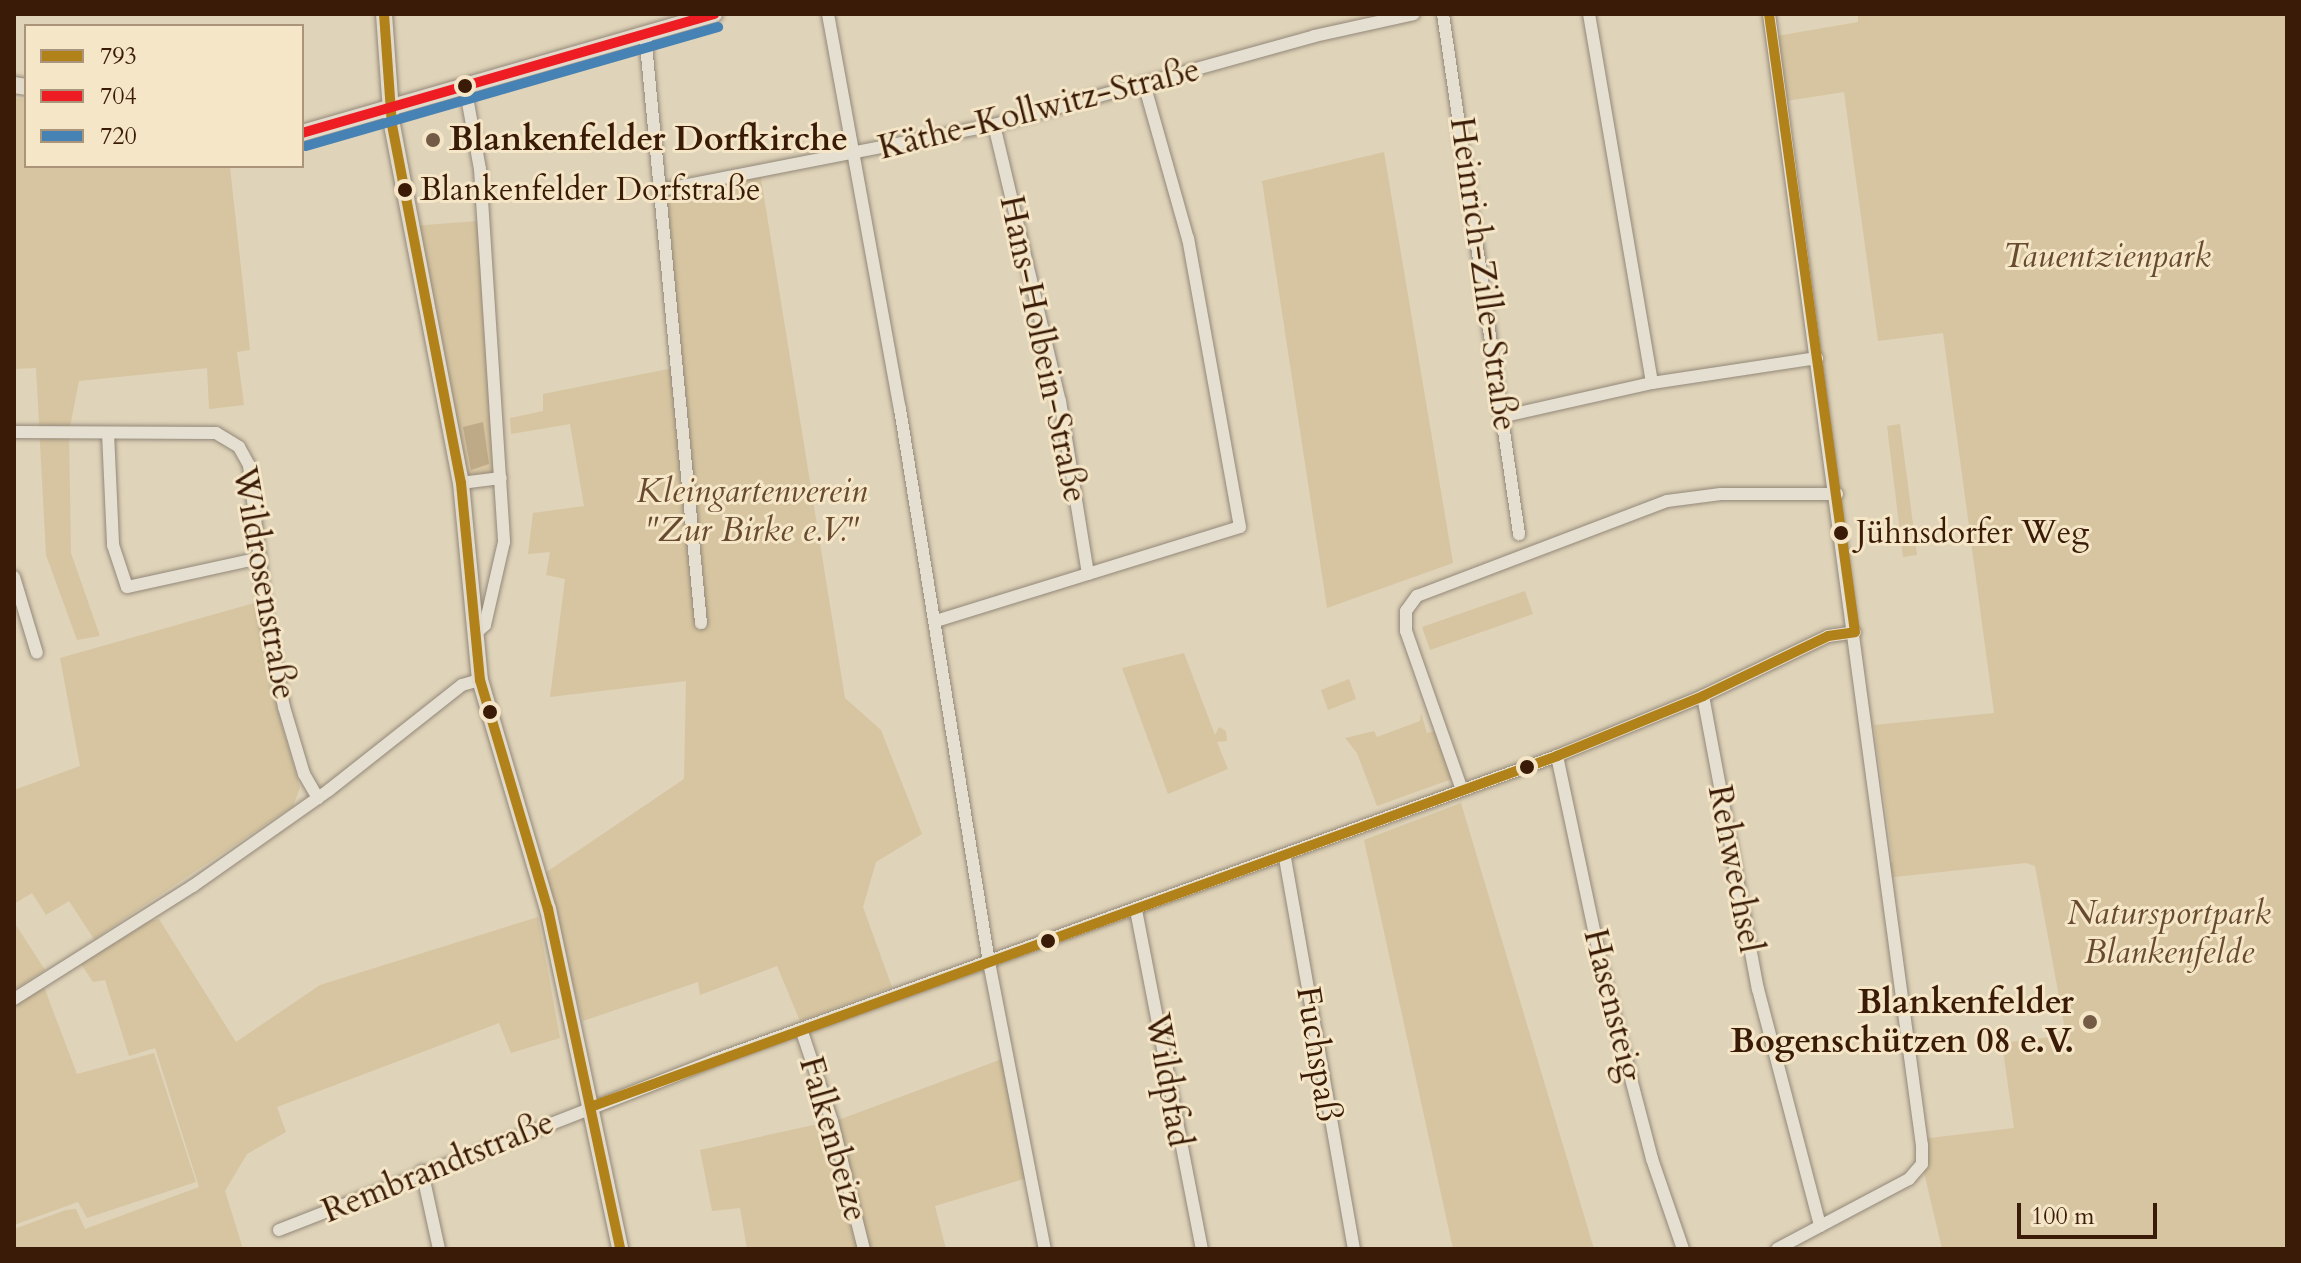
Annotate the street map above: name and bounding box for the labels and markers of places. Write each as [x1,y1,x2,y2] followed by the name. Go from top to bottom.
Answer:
[457,78,473,94] unlabelled marker
[449,120,848,160] place label: Blankenfelder Dorfkirche
[424,131,442,149] marker: Blankenfelder Dorfkirche
[420,171,761,209] place label: Blankenfelder Dorfstraße
[397,182,413,198] marker: Blankenfelder Dorfstraße
[1856,514,2089,552] place label: Jühnsdorfer Weg
[1833,525,1849,541] marker: Jühnsdorfer Weg
[482,704,498,720] unlabelled marker
[1519,759,1535,775] unlabelled marker
[1040,933,1056,949] unlabelled marker
[1730,982,2074,1062] place label: Blankenfelder Bogenschützen 08 e.V.
[2081,1013,2099,1031] marker: Blankenfelder Bogenschützen 08 e.V.

